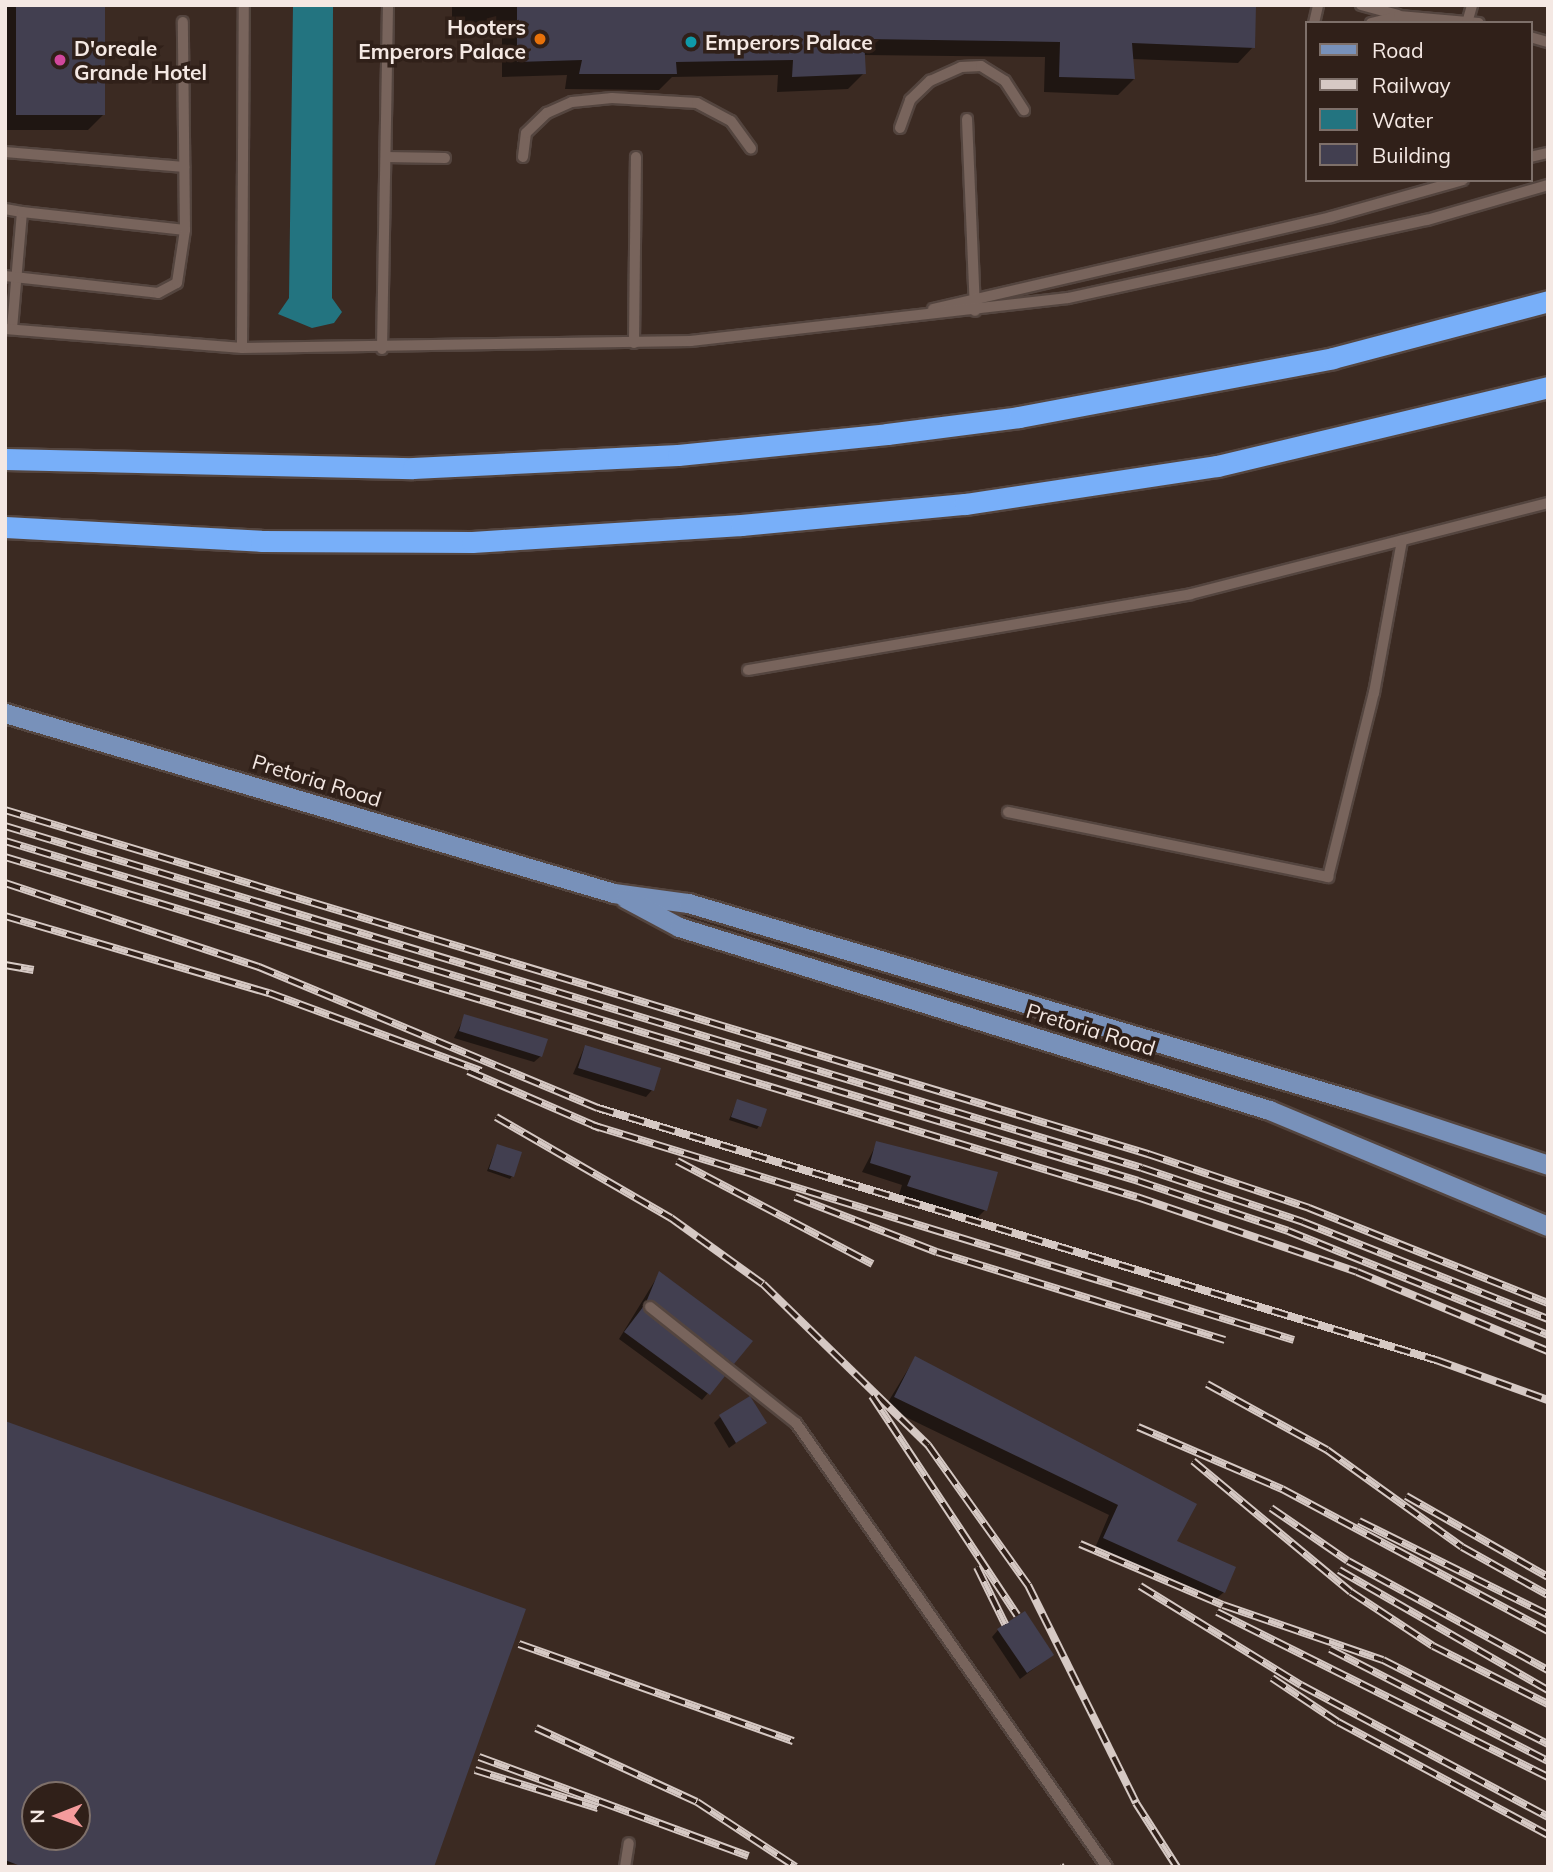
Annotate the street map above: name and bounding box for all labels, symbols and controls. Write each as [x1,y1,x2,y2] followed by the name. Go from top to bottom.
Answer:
[358,14,526,64] place label: Hooters Emperors Palace
[1304,21,1532,182] legend
[705,29,873,55] place label: Emperors Palace
[532,31,548,47] marker: Hooters Emperors Palace
[683,34,699,50] marker: Emperors Palace
[74,35,207,85] place label: D'oreale Grande Hotel
[1372,37,1423,63] text: Road
[52,52,68,68] marker: D'oreale Grande Hotel
[1372,72,1451,98] text: Railway
[1372,107,1433,133] text: Water
[1372,142,1451,168] text: Building
[249,748,385,812] street label: Pretoria Road
[1023,997,1159,1061] street label: Pretoria Road
[21,1781,91,1851] north arrow
[25,1809,49,1824] text: N

